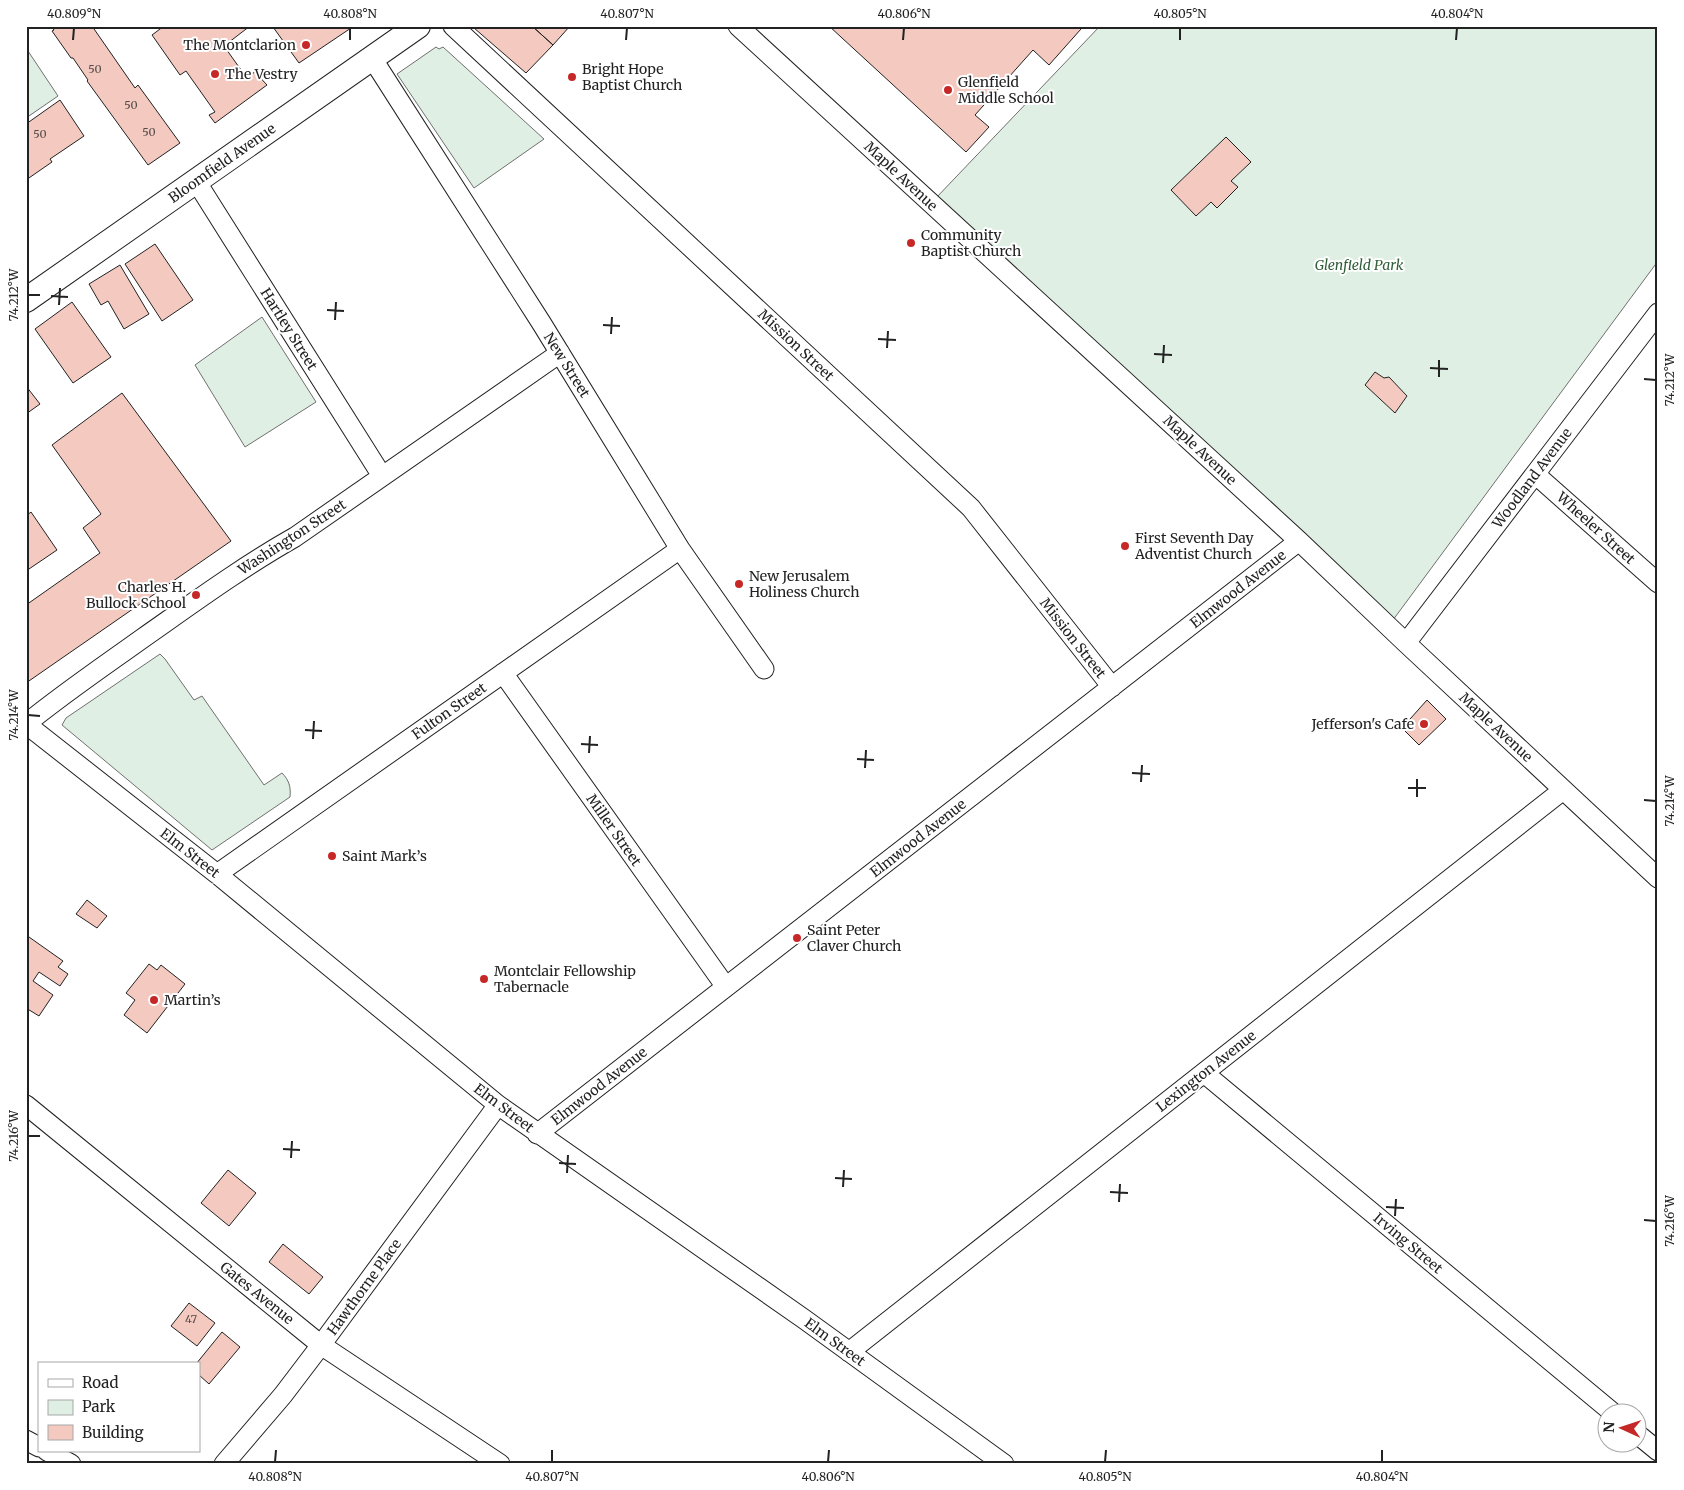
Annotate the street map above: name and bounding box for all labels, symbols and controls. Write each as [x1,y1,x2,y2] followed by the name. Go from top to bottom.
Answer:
[47,6,102,21] text: 40.809°N
[323,6,378,21] text: 40.808°N
[600,6,654,21] text: 40.807°N
[877,6,931,21] text: 40.806°N
[1153,6,1207,21] text: 40.805°N
[1431,6,1484,21] text: 40.804°N
[183,36,296,54] place label: The Montclarion
[300,39,312,51] marker: The Montclarion
[582,60,682,94] place label: Bright Hope Baptist Church
[88,62,102,76] house number: 50
[225,65,298,83] place label: The Vestry
[209,68,221,80] marker: The Vestry
[566,71,578,83] marker: Bright Hope Baptist Church
[958,73,1055,107] place label: Glenfield Middle School
[942,84,954,96] marker: Glenfield Middle School
[124,98,138,112] house number: 50
[165,119,279,207] street label: Bloomfield Avenue
[142,125,156,139] house number: 50
[33,127,47,141] house number: 50
[861,137,941,215] street label: Maple Avenue
[921,226,1021,260] place label: Community Baptist Church
[905,237,917,249] marker: Community Baptist Church
[1315,256,1404,274] park label: Glenfield Park
[6,268,21,321] text: 74.212°W
[257,285,322,374] street label: Hartley Street
[754,305,838,385] street label: Mission Street
[540,329,594,401] street label: New Street
[1662,353,1677,406] text: 74.212°W
[1160,411,1240,489] street label: Maple Avenue
[1488,424,1576,532] street label: Woodland Avenue
[1552,487,1639,568] street label: Wheeler Street
[234,495,350,579] street label: Washington Street
[1134,529,1255,563] place label: First Seventh Day Adventist Church
[1119,540,1131,552] marker: First Seventh Day Adventist Church
[1186,546,1290,632] street label: Elmwood Avenue
[749,567,859,601] place label: New Jerusalem Holiness Church
[86,578,187,612] place label: Charles H. Bullock School
[733,578,745,590] marker: New Jerusalem Holiness Church
[190,589,202,601] marker: Charles H. Bullock School
[1036,594,1110,682] street label: Mission Street
[408,678,490,743] street label: Fulton Street
[1456,688,1536,766] street label: Maple Avenue
[6,689,21,740] text: 74.214°W
[1311,715,1414,733] place label: Jefferson's Cafe
[1418,718,1430,730] marker: Jefferson's Cafe
[1662,775,1677,826] text: 74.214°W
[583,790,646,870] street label: Miller Street
[866,795,970,881] street label: Elmwood Avenue
[157,824,224,882] street label: Elm Street
[342,847,427,865] place label: Saint Mark’s
[326,850,338,862] marker: Saint Mark’s
[807,921,901,955] place label: Saint Peter Claver Church
[791,932,803,944] marker: Saint Peter Claver Church
[494,962,636,996] place label: Montclair Fellowship Tabernacle
[478,973,490,985] marker: Montclair Fellowship Tabernacle
[164,991,221,1009] place label: Martin’s
[148,994,160,1006] marker: Martin’s
[1152,1026,1260,1116] street label: Lexington Avenue
[547,1043,651,1129] street label: Elmwood Avenue
[470,1080,538,1137] street label: Elm Street
[6,1109,21,1162] text: 74.216°W
[1662,1194,1677,1247] text: 74.216°W
[1370,1209,1447,1278] street label: Irving Street
[323,1235,405,1339] street label: Hawthorne Place
[217,1258,297,1328] street label: Gates Avenue
[185,1312,197,1326] house number: 47
[801,1314,869,1370] street label: Elm Street
[38,1362,200,1452] legend
[82,1373,118,1392] text: Road
[82,1397,116,1416] text: Park
[1596,1402,1646,1452] north arrow
[1600,1421,1618,1433] text: N
[82,1423,144,1442] text: Building
[248,1469,303,1484] text: 40.808°N
[525,1469,579,1484] text: 40.807°N
[801,1469,855,1484] text: 40.806°N
[1078,1469,1132,1484] text: 40.805°N
[1356,1469,1409,1484] text: 40.804°N

